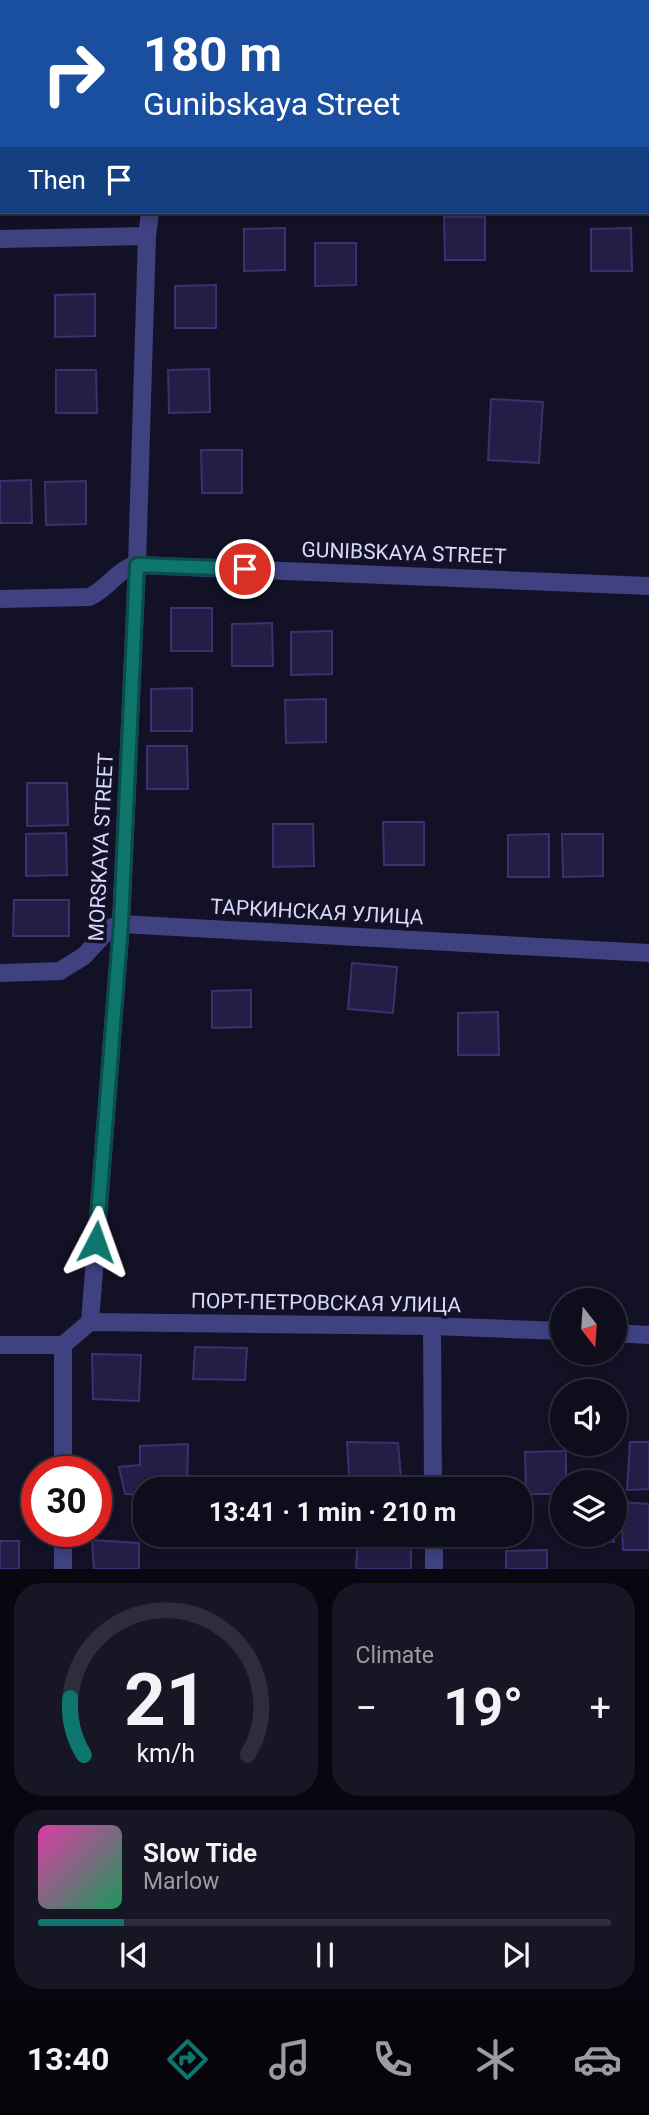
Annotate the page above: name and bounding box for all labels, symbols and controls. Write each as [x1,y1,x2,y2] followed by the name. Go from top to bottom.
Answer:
[143,26,282,83] text: 180 m
[28,28,119,119] icon: right
[143,85,400,123] text: Gunibskaya Street
[100,161,138,199] icon: arrive
[28,165,86,195] text: Then
[301,537,507,569] street label: GUNIBSKAYA STREET
[215,539,275,599] pin
[226,550,264,588] icon: arrive
[84,751,118,942] street label: MORSKAYA STREET
[210,894,424,930] street label: ТАРКИНСКАЯ УЛИЦА
[59,1205,133,1279] position arrow
[550,1288,626,1365] north arrow
[550,1288,627,1547] map controls
[191,1289,462,1317] street label: ПОРТ-ПЕТРОВСКАЯ УЛИЦА
[550,1379,627,1456] button: sound
[21,1456,112,1547] speed limit sign: 30
[550,1470,627,1547] button: layers
[209,1497,456,1527] text: 13:41 · 1 min · 210 m
[356,1642,434,1669] text: Climate
[124,1658,208,1744] text: 21
[443,1677,523,1738] text: 19°
[356,1686,377,1730] text: −
[589,1686,611,1730] text: +
[136,1739,195,1768] text: km/h
[143,1838,257,1868] text: Slow Tide
[143,1868,219,1895] text: Marlow
[115,1936,153,1974] icon: previous
[306,1936,344,1974] icon: pause
[497,1936,535,1974] icon: next
[163,2035,212,2084] icon: directions
[265,2035,314,2084] icon: music
[368,2035,417,2084] icon: phone
[471,2035,520,2084] icon: climate
[573,2035,622,2084] icon: car
[27,2040,109,2078] text: 13:40

